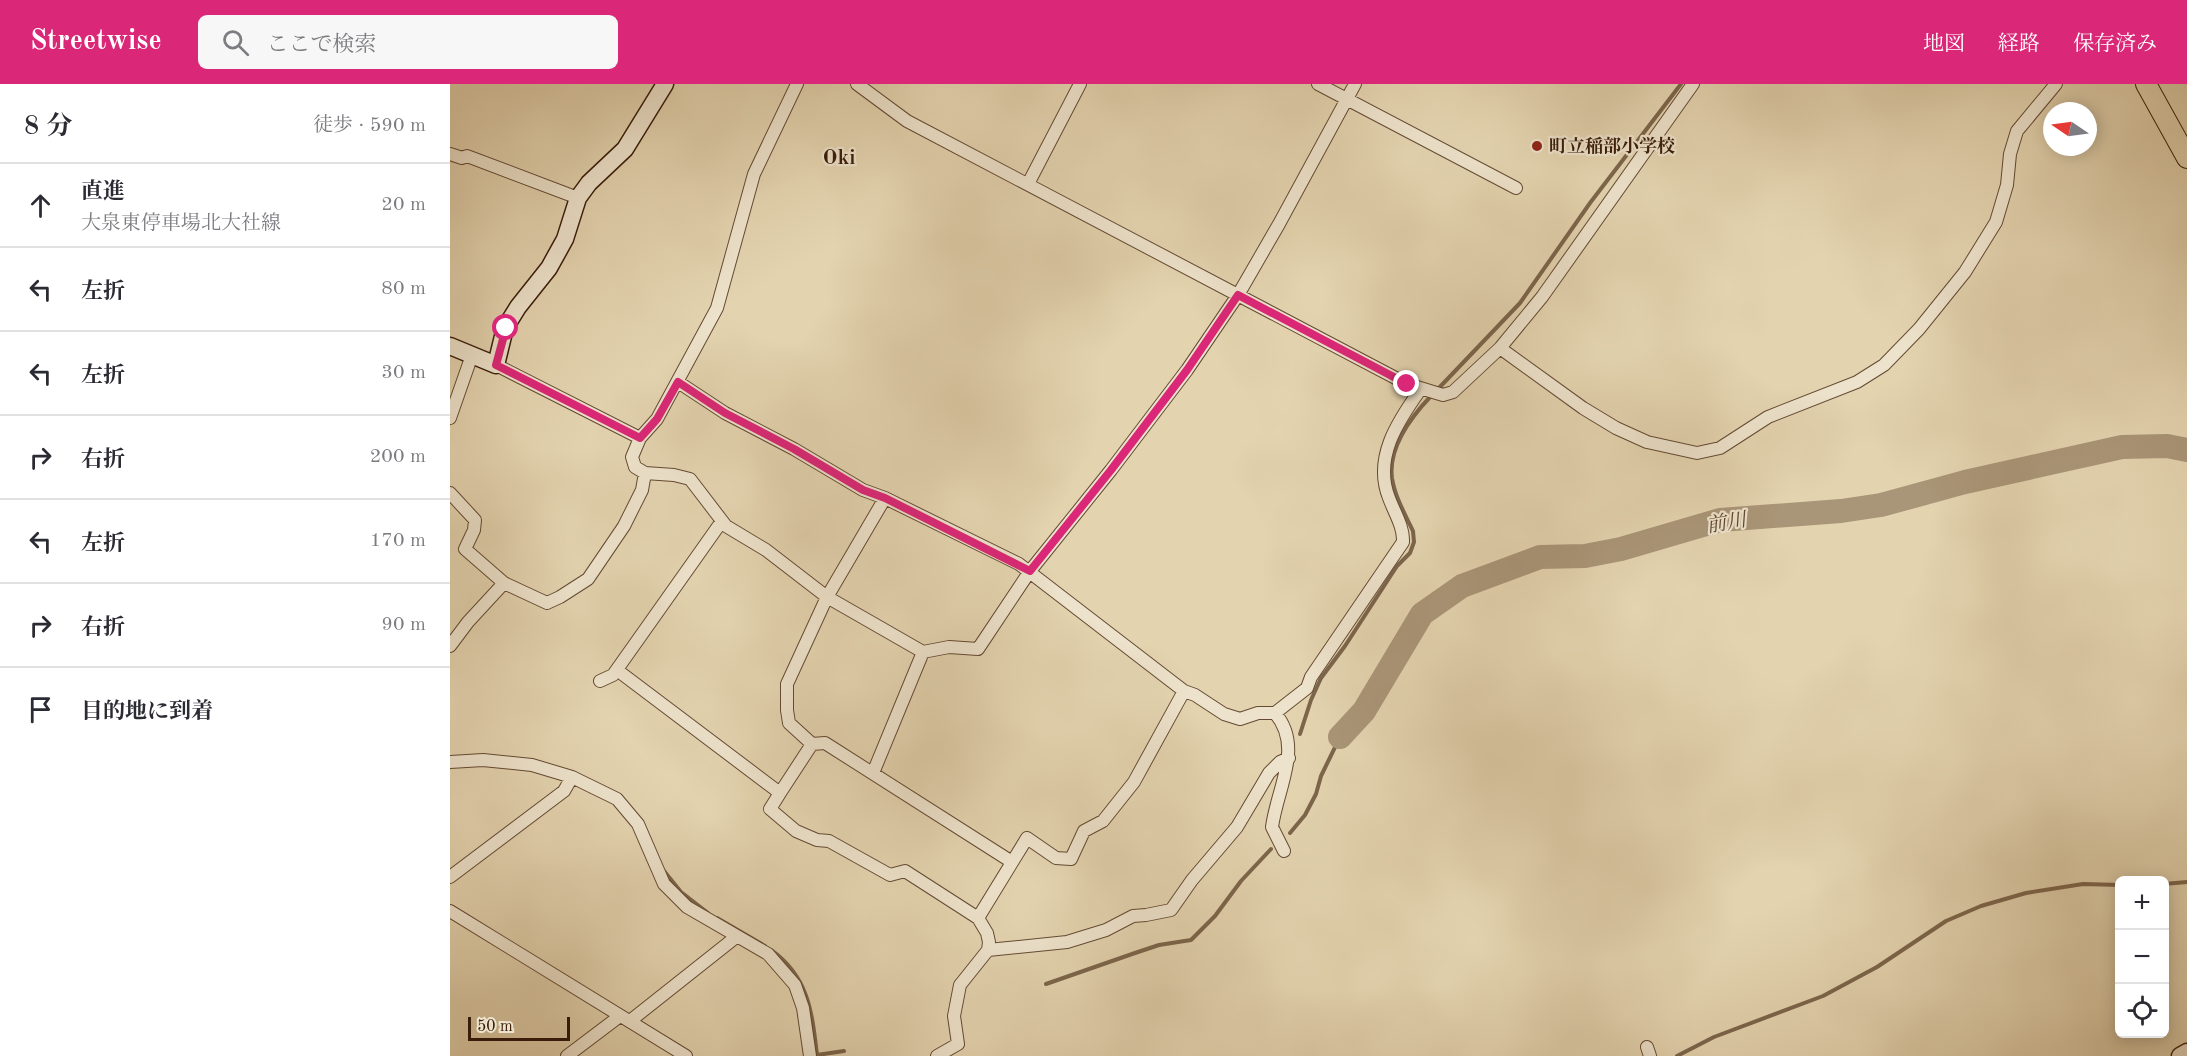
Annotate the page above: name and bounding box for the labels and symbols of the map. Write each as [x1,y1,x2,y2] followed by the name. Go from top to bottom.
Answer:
[2043,102,2097,156] north arrow
[1549,136,1675,156] place label: 町立稲部小学校
[1530,139,1544,153] marker: 町立稲部小学校
[823,148,855,169] district label: Oki
[492,314,518,340] route start
[1393,370,1419,396] route end
[1705,508,1750,537] water label: 前川
[468,1014,570,1042] scale bar

